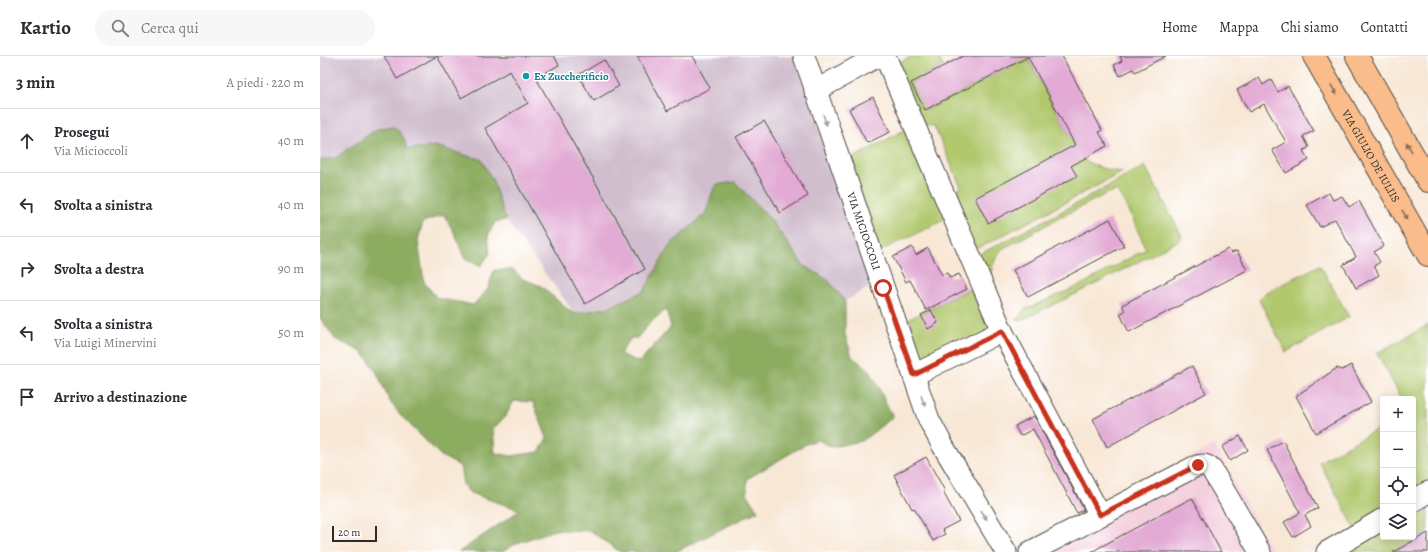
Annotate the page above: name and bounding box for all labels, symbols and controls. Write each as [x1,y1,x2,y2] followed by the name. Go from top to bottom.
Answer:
[95,10,375,46] search box
[20,15,71,41] text: Kartio
[109,17,131,39] icon: search
[141,18,199,38] text: Cerca qui
[1162,18,1197,37] text: Home
[1219,18,1259,37] text: Mappa
[1281,18,1339,37] text: Chi siamo
[1361,18,1408,37] text: Contatti
[534,69,609,84] place label: Ex Zuccherificio
[16,71,55,94] text: 3 min
[521,71,531,81] marker: Ex Zuccherificio
[226,74,304,91] text: A piedi · 220 m
[1330,84,1337,96] one-way arrow
[1338,106,1403,205] street label: VIA GIULIO DE IULIIS
[822,114,828,126] one-way arrow
[54,122,110,142] text: Prosegui
[16,130,38,152] icon: ahead
[278,132,304,149] text: 40 m
[1405,141,1412,153] one-way arrow
[54,142,128,159] text: Via Micioccoli
[843,189,884,272] street label: VIA MICIOCCOLI
[16,194,38,216] icon: left
[54,195,153,215] text: Svolta a sinistra
[278,196,304,213] text: 40 m
[1402,209,1408,221] one-way arrow
[16,258,38,280] icon: right
[54,259,144,279] text: Svolta a destra
[278,260,304,277] text: 90 m
[874,279,892,297] route start
[54,314,153,334] text: Svolta a sinistra
[16,322,38,344] icon: left
[278,324,304,341] text: 50 m
[54,334,157,351] text: Via Luigi Minervini
[16,386,38,408] icon: arrive
[54,387,187,407] text: Arrivo a destinazione
[920,395,926,407] one-way arrow
[1380,396,1416,540] map controls
[1380,396,1416,432] button: +
[1380,432,1416,468] button: −
[1189,456,1207,474] route end
[1380,468,1416,504] button: locate
[1380,504,1416,540] button: layers
[981,509,988,521] one-way arrow
[332,524,377,543] scale bar
[338,525,360,540] text: 20 m

